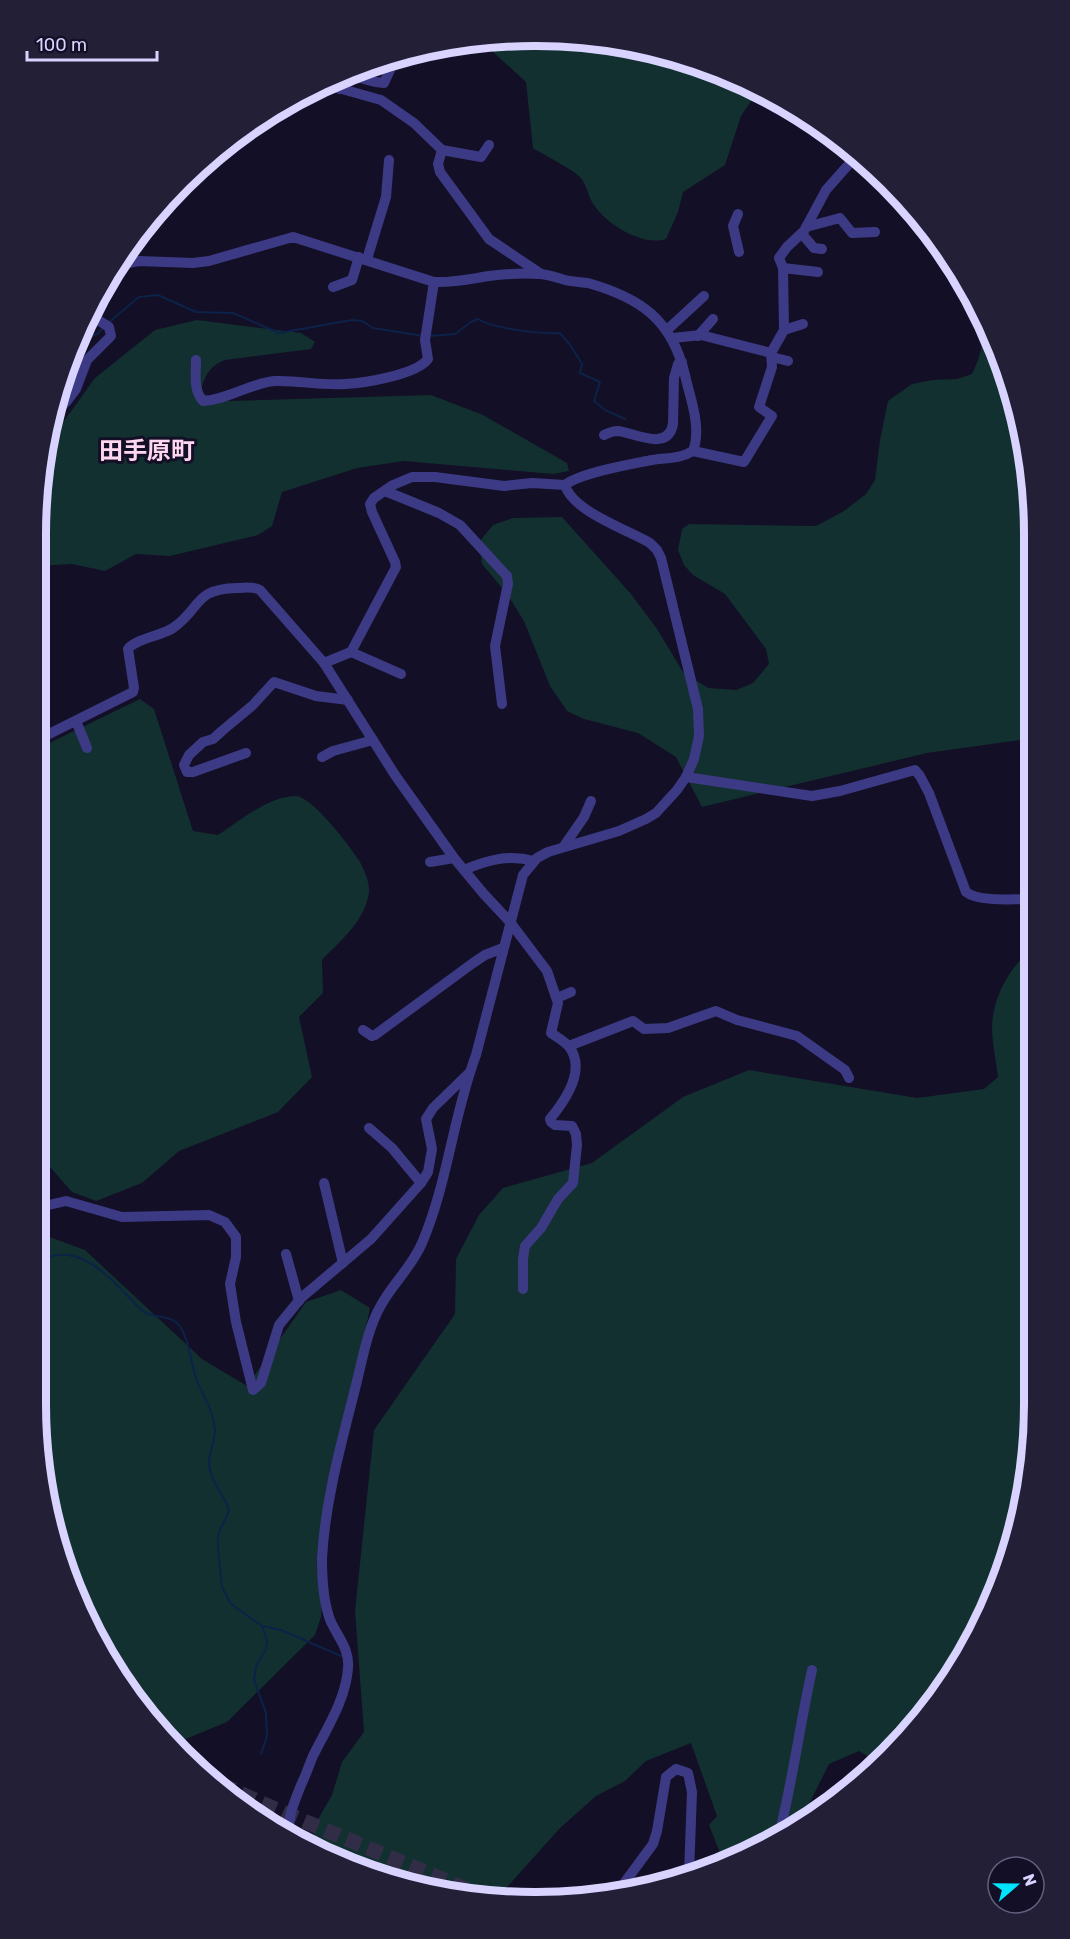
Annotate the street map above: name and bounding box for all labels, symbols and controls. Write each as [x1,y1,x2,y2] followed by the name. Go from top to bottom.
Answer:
[27,24,158,62] scale bar
[36,34,87,56] text: 100 m
[99,437,195,465] district label: 田手原町
[986,1855,1046,1915] north arrow
[1019,1871,1041,1889] text: N

